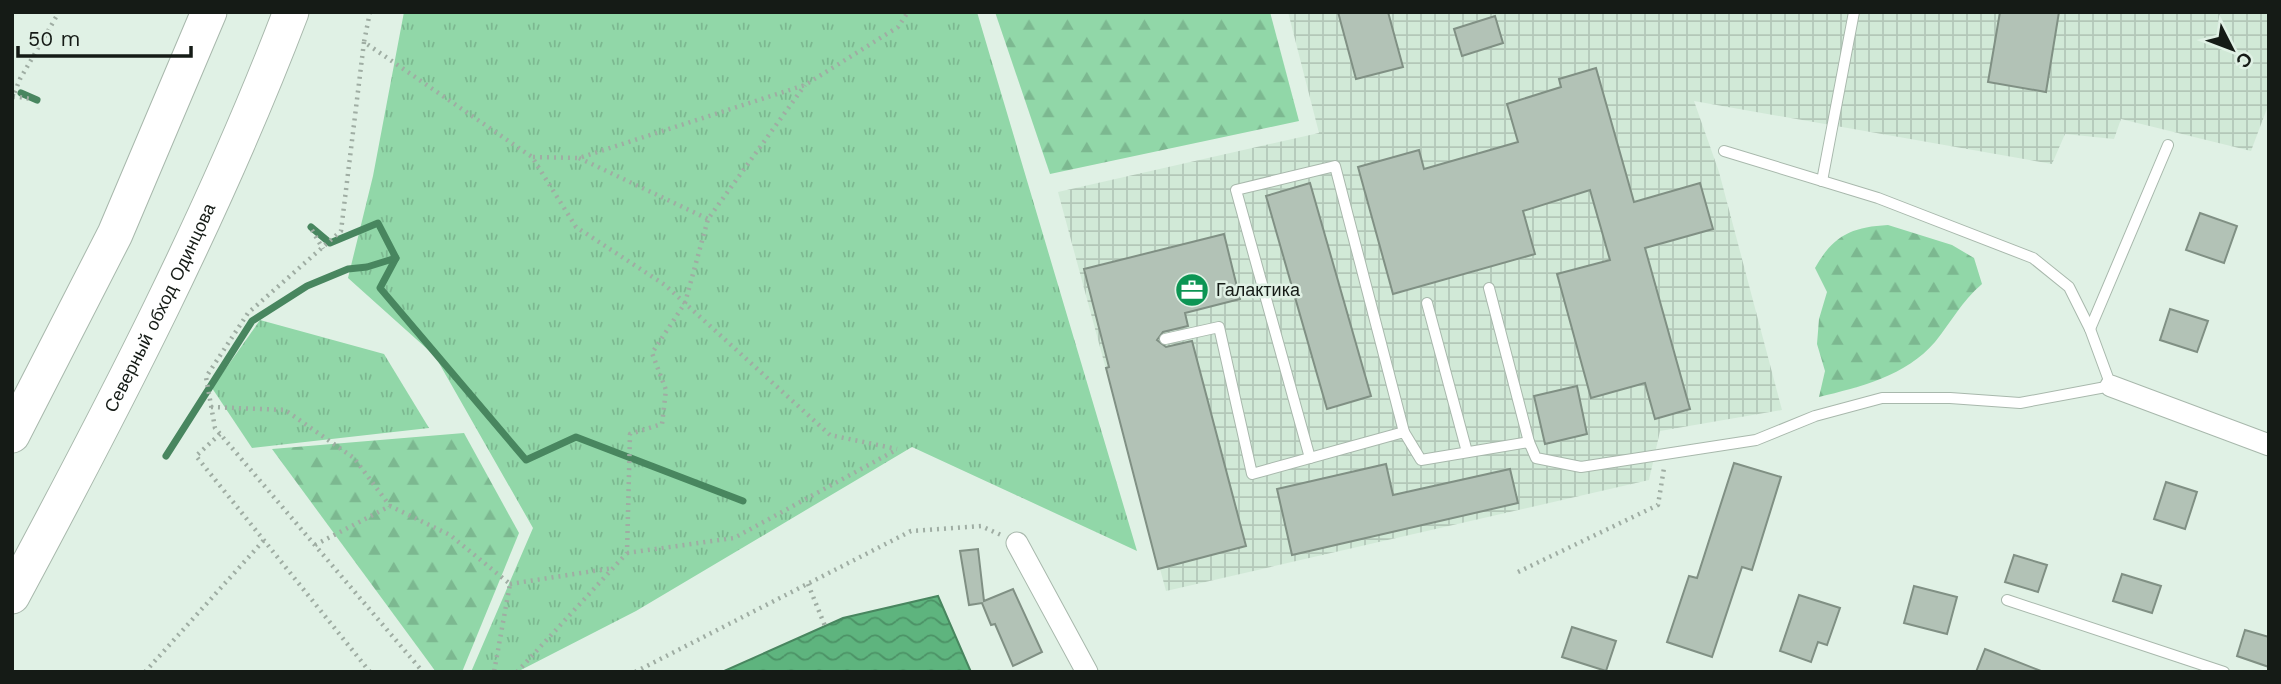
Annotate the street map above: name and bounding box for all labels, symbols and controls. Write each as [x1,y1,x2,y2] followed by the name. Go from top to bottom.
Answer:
[18,14,191,58] scale bar
[2197,14,2267,84] north arrow
[28,26,80,51] text: 50 m
[2231,47,2257,73] text: С
[100,199,220,416] street label: Северный обход Одинцова
[1173,271,1211,309] office icon: Галактика
[1216,279,1301,300] place label: Галактика

